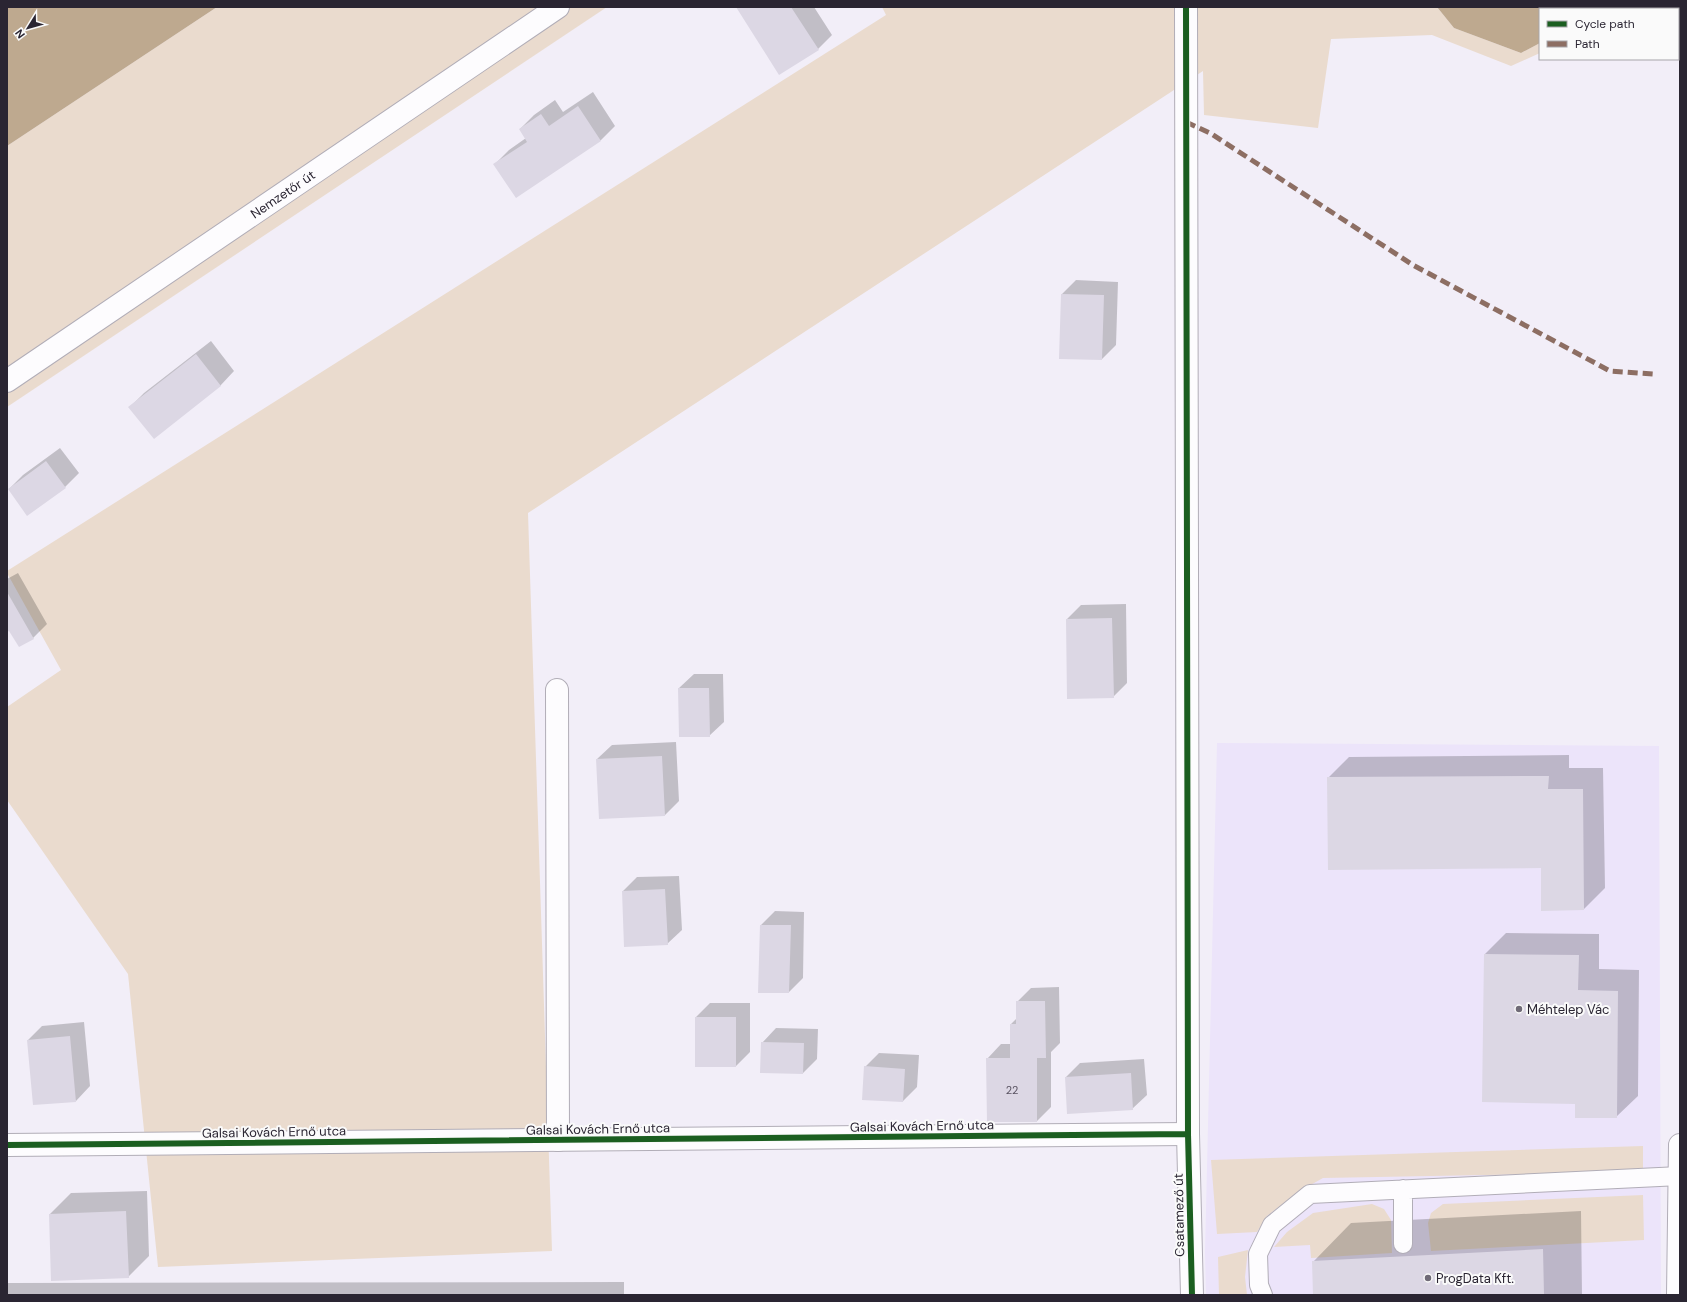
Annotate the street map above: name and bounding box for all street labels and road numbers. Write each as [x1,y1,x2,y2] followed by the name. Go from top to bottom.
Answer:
[247,166,318,222] street label: Nemzetőr út
[850,1116,994,1136] street label: Galsai Kovách Ernő utca
[526,1119,670,1139] street label: Galsai Kovách Ernő utca
[202,1122,346,1142] street label: Galsai Kovách Ernő utca
[1170,1173,1188,1257] street label: Csatamező út

